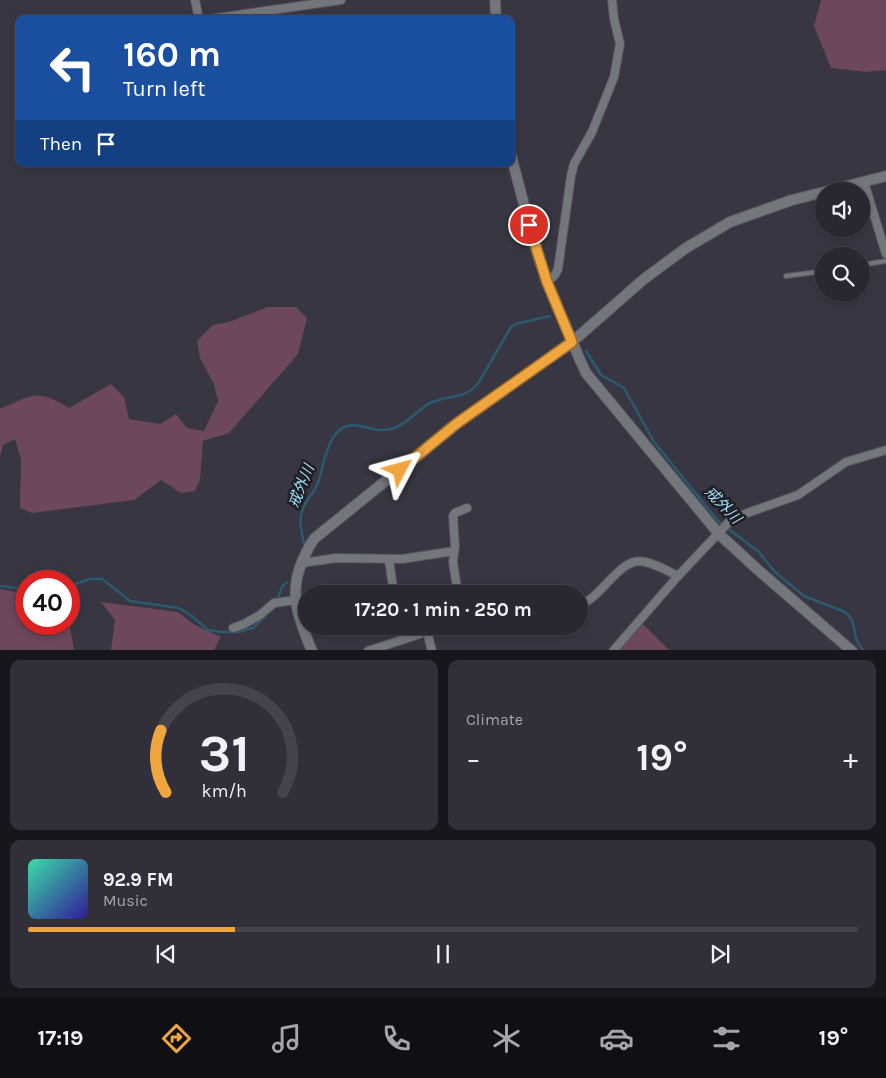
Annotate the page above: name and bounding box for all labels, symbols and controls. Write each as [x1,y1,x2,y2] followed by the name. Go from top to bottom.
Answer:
[123,34,221,75] text: 160 m
[40,35,105,100] icon: left
[123,76,206,102] text: Turn left
[92,130,120,158] icon: arrive
[40,133,82,155] text: Then
[815,182,870,302] map controls
[815,182,870,237] button: sound
[508,204,550,246] pin
[515,211,543,239] icon: arrive
[815,247,870,302] button: search
[373,443,425,495] position arrow
[284,460,319,510] water label: 戒外川
[701,483,746,529] water label: 戒外川
[15,570,80,635] speed limit sign: 40
[354,599,532,621] text: 17:20 · 1 min · 250 m
[466,710,523,729] text: Climate
[199,723,249,784] text: 31
[636,735,688,780] text: 19°
[466,742,481,775] text: −
[843,742,858,775] text: +
[201,781,247,802] text: km/h
[103,869,174,891] text: 92.9 FM
[103,891,148,910] text: Music
[152,940,180,968] icon: previous
[429,940,457,968] icon: pause
[706,940,734,968] icon: next
[159,1021,194,1056] icon: directions
[269,1021,304,1056] icon: music
[379,1021,414,1056] icon: phone
[489,1021,524,1056] icon: climate
[599,1021,634,1056] icon: car
[709,1021,744,1056] icon: filters
[38,1025,83,1051] text: 17:19
[819,1025,848,1051] text: 19°

